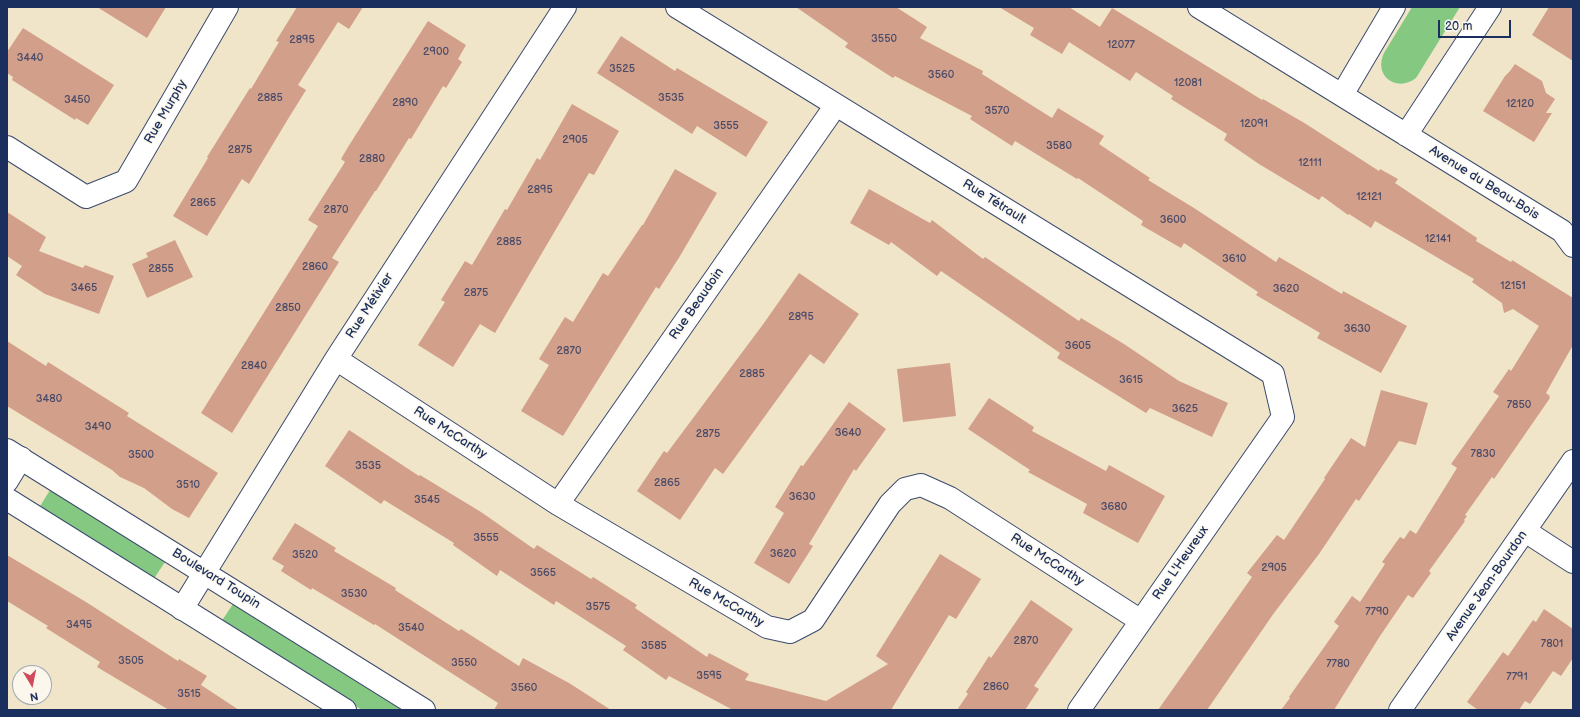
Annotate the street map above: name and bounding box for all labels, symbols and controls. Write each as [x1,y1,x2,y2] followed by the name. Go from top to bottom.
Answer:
[1440,12,1513,38] scale bar
[1445,19,1472,34] text: 20 m
[871,32,897,46] house number: 3550
[289,33,315,47] house number: 2895
[1107,38,1135,52] house number: 12077
[423,45,449,59] house number: 2900
[17,51,43,65] house number: 3440
[609,62,635,76] house number: 3525
[928,68,954,82] house number: 3560
[1174,76,1202,90] house number: 12081
[141,77,191,147] street label: Rue Murphy
[257,91,283,105] house number: 2885
[658,91,684,105] house number: 3535
[64,93,90,107] house number: 3450
[392,96,418,110] house number: 2890
[1506,97,1534,111] house number: 12120
[985,104,1009,118] house number: 3570
[1240,117,1268,131] house number: 12091
[713,119,739,133] house number: 3555
[562,133,588,147] house number: 2905
[1046,139,1072,153] house number: 3580
[228,143,252,157] house number: 2875
[1426,143,1542,223] street label: Avenue du Beau-Bois
[359,152,385,166] house number: 2880
[1298,156,1322,170] house number: 12111
[959,176,1029,228] street label: Rue Tétrault
[527,183,553,197] house number: 2895
[1356,190,1382,204] house number: 12121
[190,196,216,210] house number: 2865
[324,203,348,217] house number: 2870
[1160,213,1186,227] house number: 3600
[1425,232,1451,246] house number: 12141
[496,235,522,249] house number: 2885
[1222,252,1246,266] house number: 3610
[302,260,328,274] house number: 2860
[148,262,174,276] house number: 2855
[666,265,728,343] street label: Rue Beaudoin
[343,270,397,342] street label: Rue Métivier
[1500,279,1526,293] house number: 12151
[71,281,97,295] house number: 3465
[1273,282,1299,296] house number: 3620
[464,286,488,300] house number: 2875
[275,301,301,315] house number: 2850
[788,310,814,324] house number: 2895
[1344,322,1370,336] house number: 3630
[1065,339,1091,353] house number: 3605
[557,344,581,358] house number: 2870
[241,359,267,373] house number: 2840
[739,367,765,381] house number: 2885
[1119,373,1143,387] house number: 3615
[36,392,62,406] house number: 3480
[1507,398,1531,412] house number: 7850
[1172,402,1198,416] house number: 3625
[410,403,490,463] street label: Rue McCarthy
[85,420,111,434] house number: 3490
[835,426,861,440] house number: 3640
[696,427,720,441] house number: 2875
[1470,447,1496,461] house number: 7830
[128,448,154,462] house number: 3500
[355,459,381,473] house number: 3535
[654,476,680,490] house number: 2865
[176,478,200,492] house number: 3510
[789,490,815,504] house number: 3630
[414,493,440,507] house number: 3545
[1101,500,1127,514] house number: 3680
[1150,523,1212,603] street label: Rue L'Heureux
[1443,528,1531,644] street label: Avenue Jean-Bourdon
[1007,530,1087,590] street label: Rue McCarthy
[473,531,499,545] house number: 3555
[169,545,263,613] street label: Boulevard Toupin
[770,547,796,561] house number: 3620
[292,548,318,562] house number: 3520
[1261,561,1287,575] house number: 2905
[530,566,556,580] house number: 3565
[686,575,766,631] street label: Rue McCarthy
[341,587,367,601] house number: 3530
[586,600,610,614] house number: 3575
[1365,605,1389,619] house number: 7790
[66,618,92,632] house number: 3495
[398,621,424,635] house number: 3540
[1014,634,1038,648] house number: 2870
[1541,637,1563,651] house number: 7801
[641,639,667,653] house number: 3585
[118,654,144,668] house number: 3505
[451,656,477,670] house number: 3550
[1326,657,1350,671] house number: 7780
[12,665,52,705] north arrow
[696,669,722,683] house number: 3595
[1506,670,1528,684] house number: 7791
[983,680,1009,694] house number: 2860
[511,681,537,695] house number: 3560
[177,687,201,701] house number: 3515
[29,689,39,703] text: N

